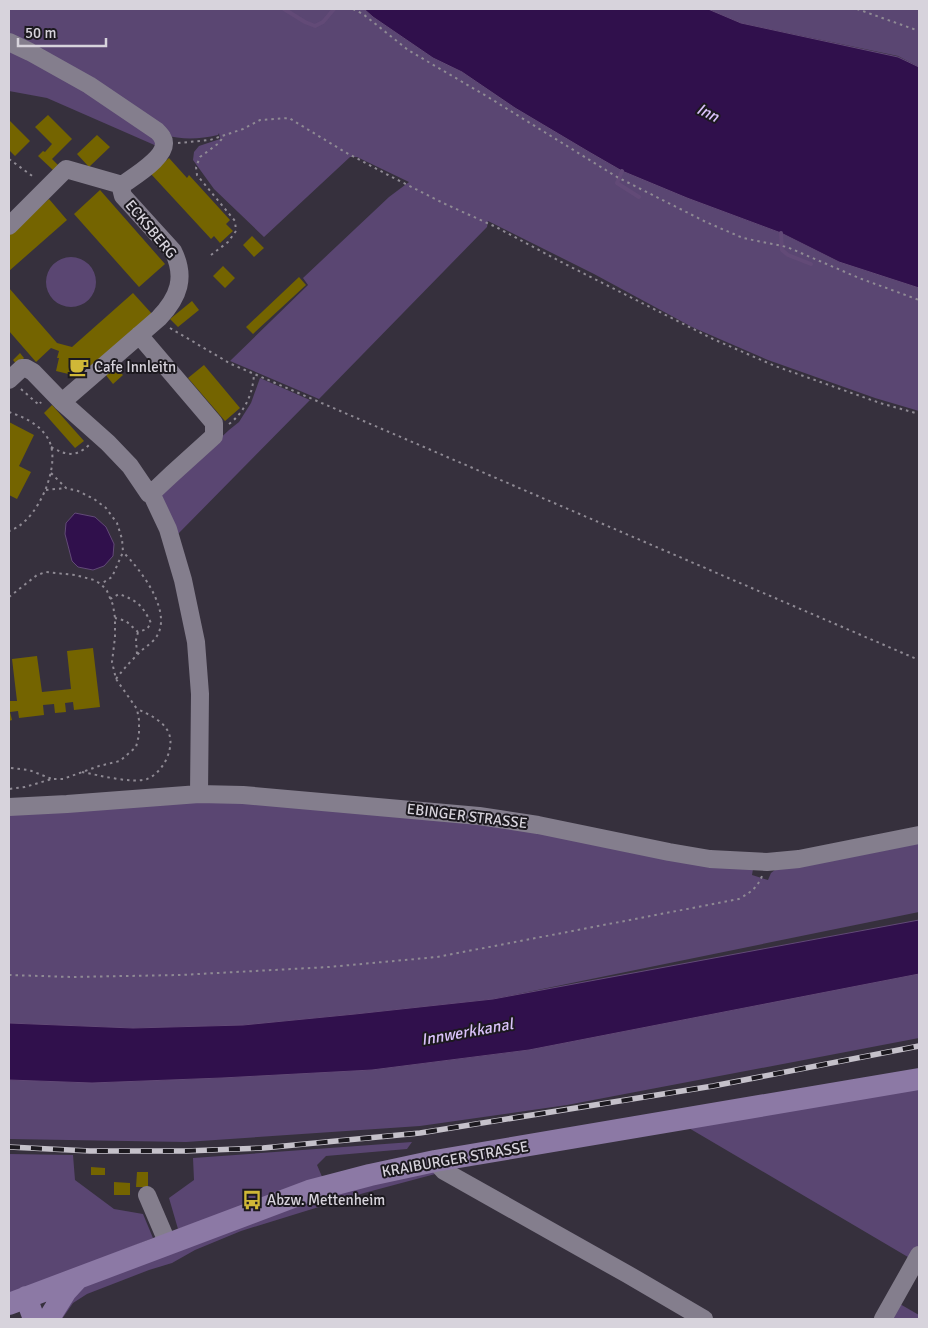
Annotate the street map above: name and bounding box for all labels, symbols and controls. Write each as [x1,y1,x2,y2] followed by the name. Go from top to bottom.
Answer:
[18,15,105,47] scale bar
[25,24,56,42] text: 50 m
[693,99,723,127] water label: Inn
[121,196,181,262] street label: ECKSBERG
[68,356,90,378] cafe icon: Cafe Innleitn
[94,358,176,376] place label: Cafe Innleitn
[406,800,528,832] street label: EBINGER STRASSE
[420,1014,516,1050] water label: Innwerkkanal
[380,1137,530,1181] street label: KRAIBURGER STRASSE
[241,1189,263,1211] bus stop icon: Abzw. Mettenheim
[267,1191,385,1209] place label: Abzw. Mettenheim

